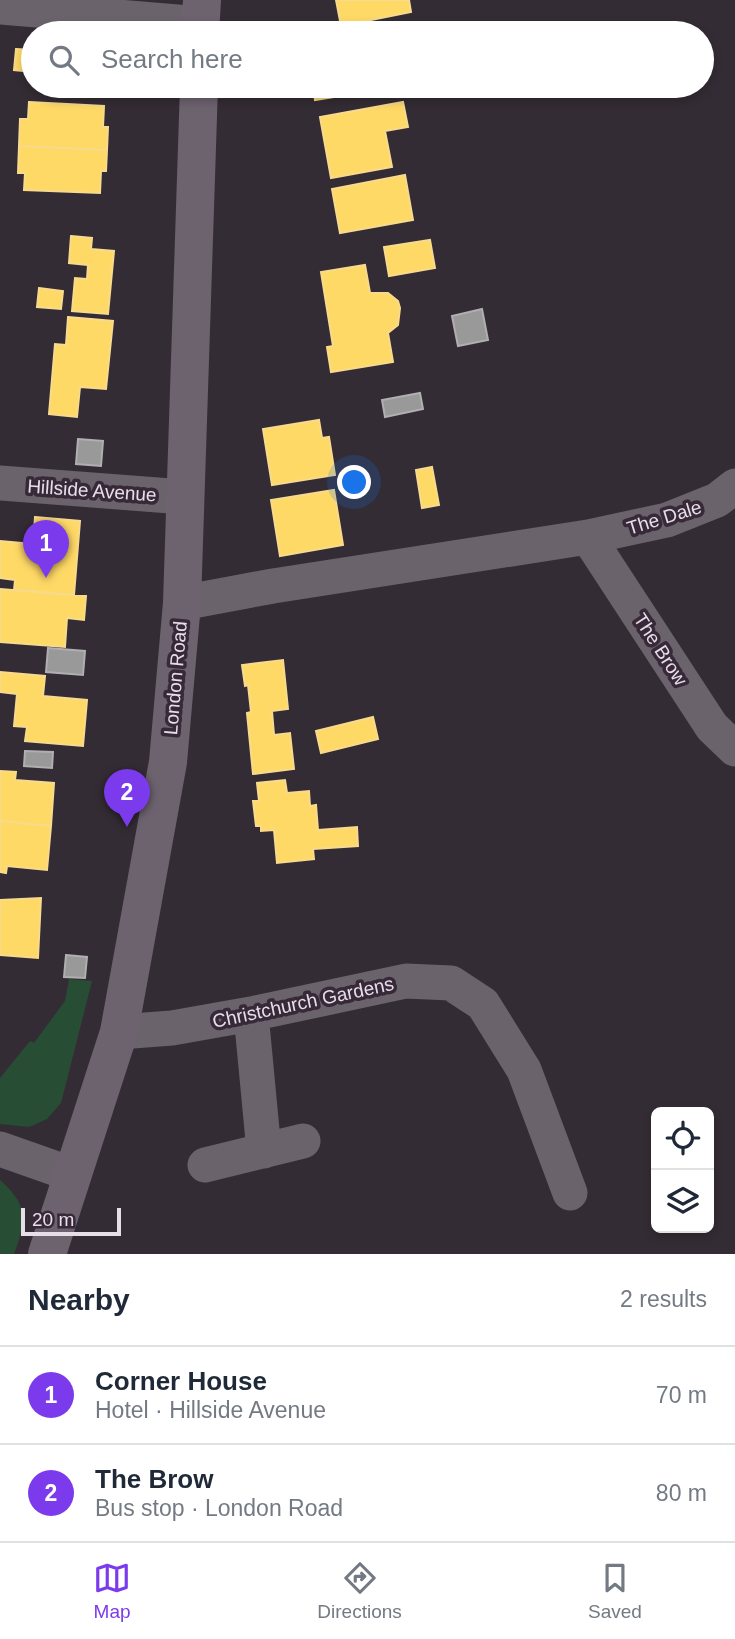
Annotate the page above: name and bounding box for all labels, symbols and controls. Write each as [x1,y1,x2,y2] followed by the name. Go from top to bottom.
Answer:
[21,21,714,98] search box
[45,41,83,79] icon: search
[101,44,243,74] text: Search here
[337,465,371,499] your location
[27,476,157,505] street label: Hillside Avenue
[624,496,704,539] street label: The Dale
[23,520,69,578] pin: 1
[630,609,692,689] street label: The Brow
[160,620,191,736] street label: London Road
[104,769,150,827] pin: 2
[211,973,396,1032] street label: Christchurch Gardens
[651,1107,714,1233] map controls
[651,1107,714,1170] button: locate
[651,1170,714,1233] button: layers
[21,1205,121,1237] scale bar
[32,1209,74,1230] text: 20 m
[28,1283,130,1316] text: Nearby
[620,1286,707,1312] text: 2 results
[95,1366,267,1396] text: Corner House
[45,1382,57,1408] text: 1
[656,1382,707,1408] text: 70 m
[95,1397,326,1423] text: Hotel · Hillside Avenue
[95,1464,213,1494] text: The Brow
[45,1480,57,1506] text: 2
[656,1480,707,1506] text: 80 m
[95,1495,343,1521] text: Bus stop · London Road
[93,1559,131,1623] tab: Map
[317,1559,402,1623] tab: Directions
[588,1559,642,1623] tab: Saved

